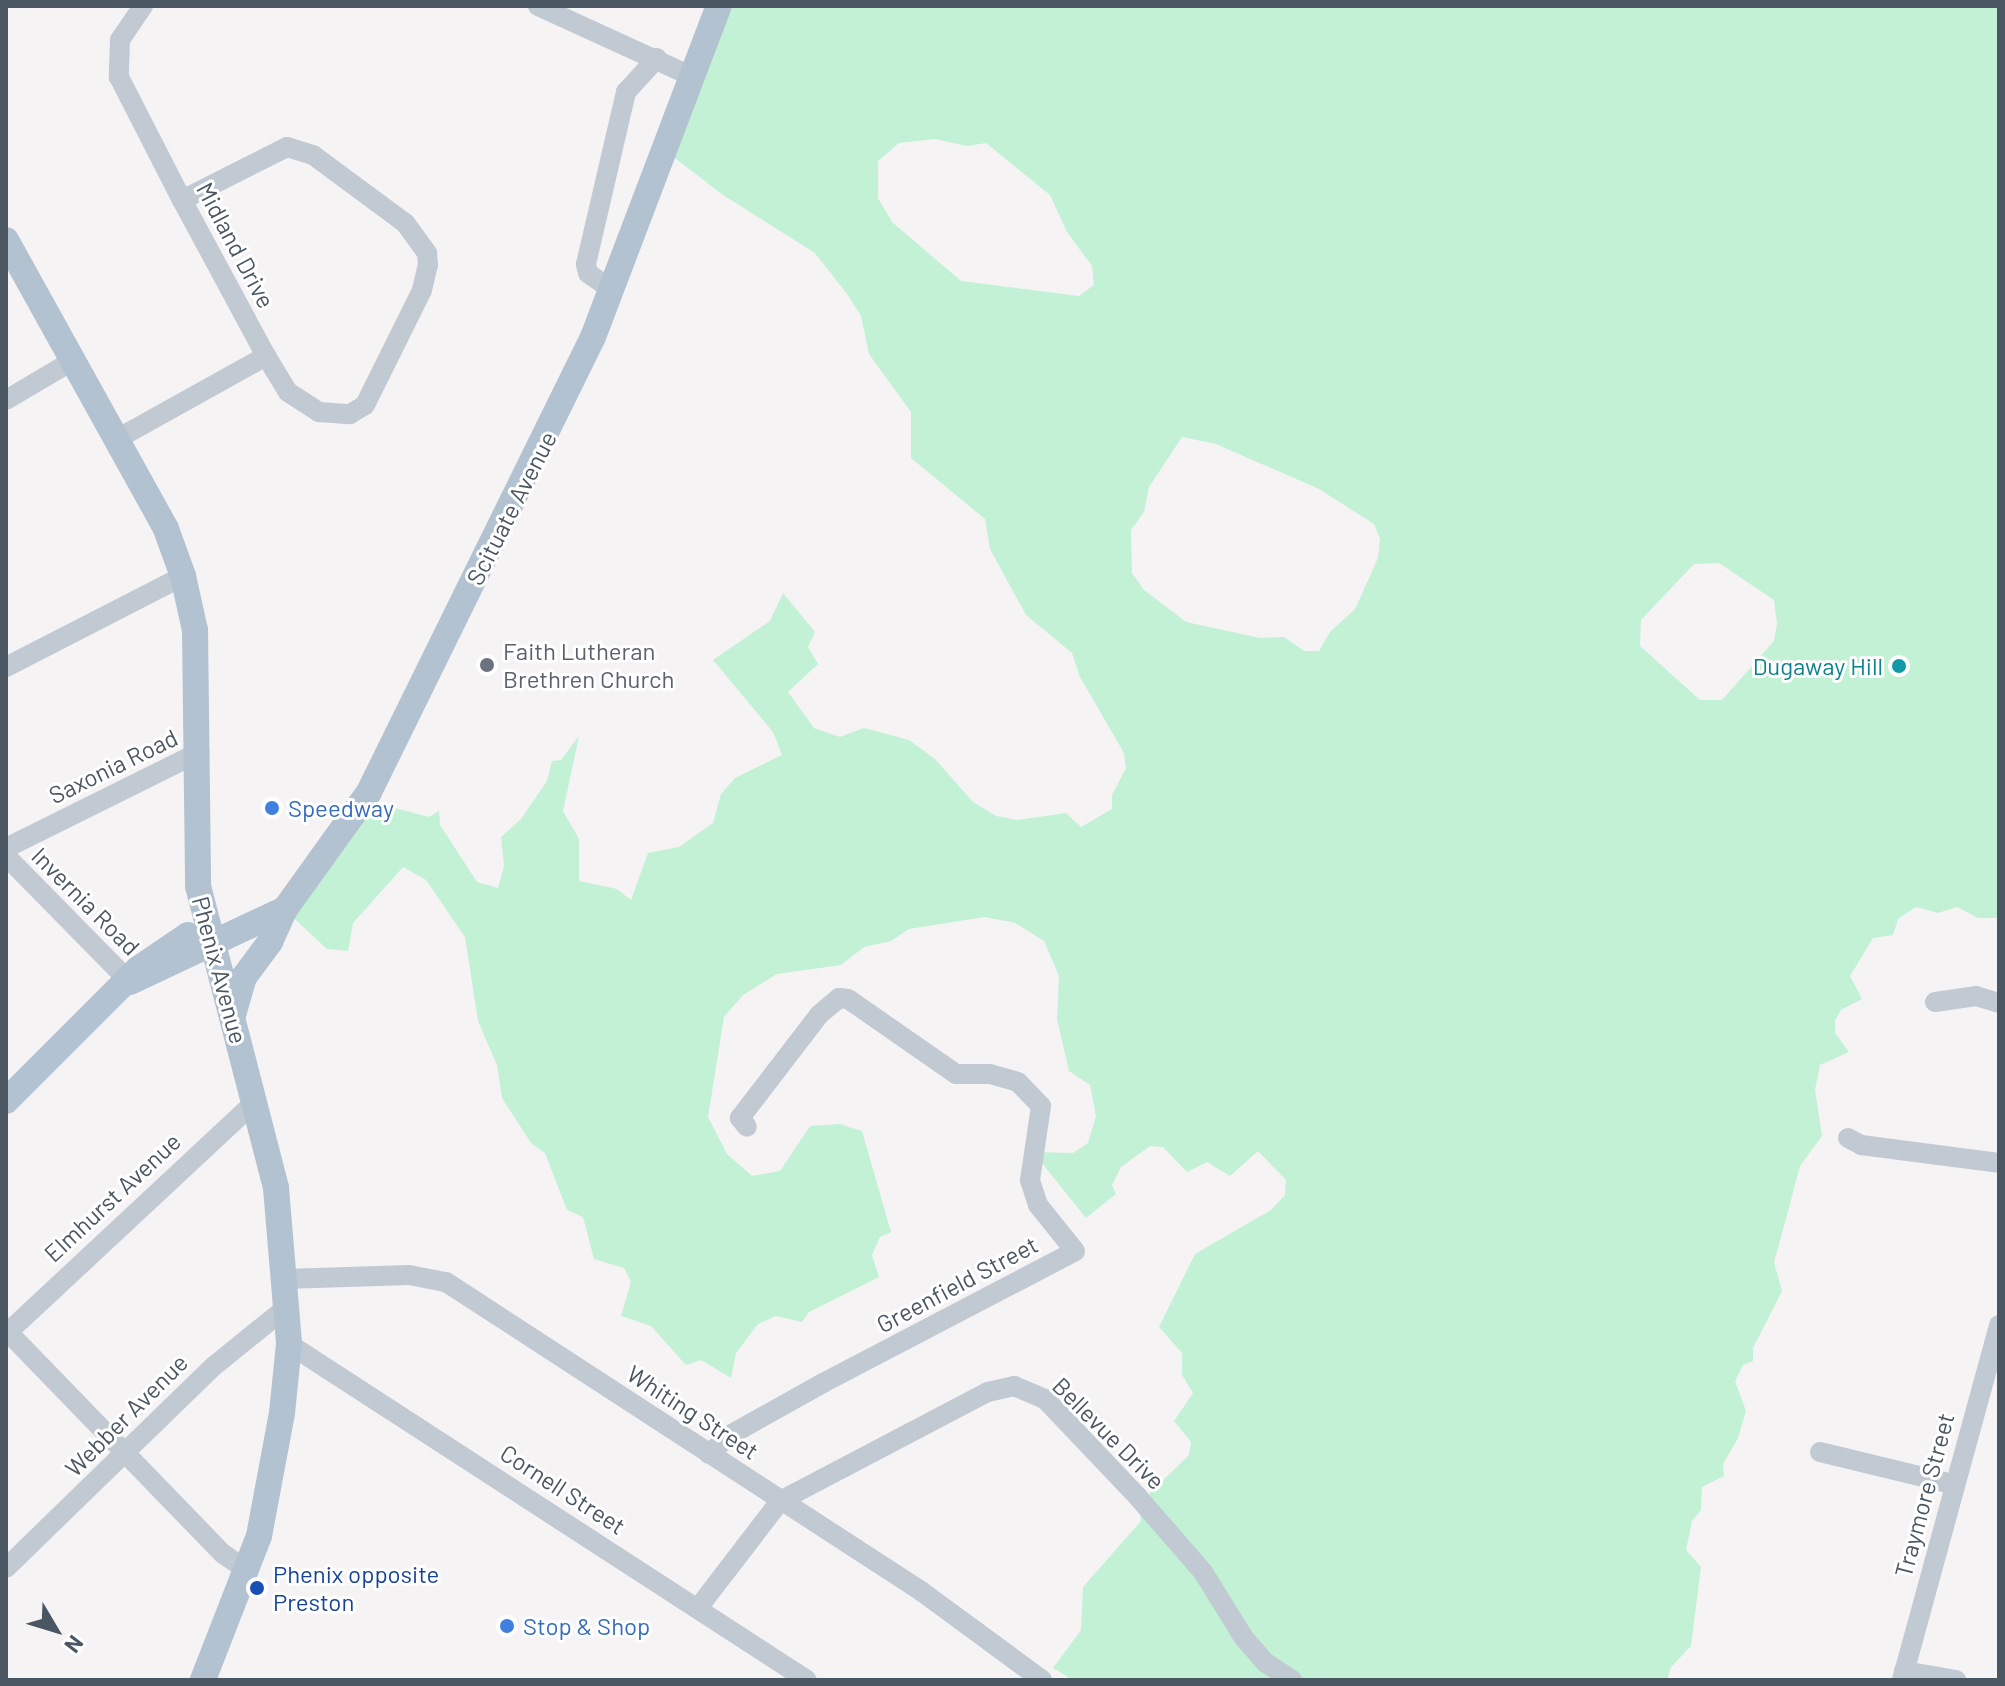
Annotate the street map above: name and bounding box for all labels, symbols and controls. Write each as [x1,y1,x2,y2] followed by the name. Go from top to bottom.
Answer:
[191,177,281,313] street label: Midland Drive
[460,426,562,590] street label: Scituate Avenue
[503,637,675,693] place label: Faith Lutheran Brethren Church
[1753,652,1883,680] place label: Dugaway Hill
[478,656,496,674] marker: Faith Lutheran Brethren Church
[1890,657,1908,675] marker: Dugaway Hill
[44,722,182,810] street label: Saxonia Road
[288,794,394,822] place label: Speedway
[263,799,281,817] marker: Speedway
[26,841,146,961] street label: Invernia Road
[187,893,253,1047] street label: Phenix Avenue
[38,1127,186,1267] street label: Elmhurst Avenue
[872,1229,1042,1339] street label: Greenfield Street
[59,1348,193,1482] street label: Webber Avenue
[622,1359,764,1465] street label: Whiting Street
[1047,1371,1171,1495] street label: Bellevue Drive
[1888,1410,1960,1580] street label: Traymore Street
[495,1438,631,1540] street label: Cornell Street
[273,1560,439,1616] place label: Phenix opposite Preston
[248,1579,266,1597] marker: Phenix opposite Preston
[16,1590,96,1670] north arrow
[523,1612,650,1640] place label: Stop & Shop
[498,1617,516,1635] marker: Stop & Shop
[60,1631,90,1659] text: N

